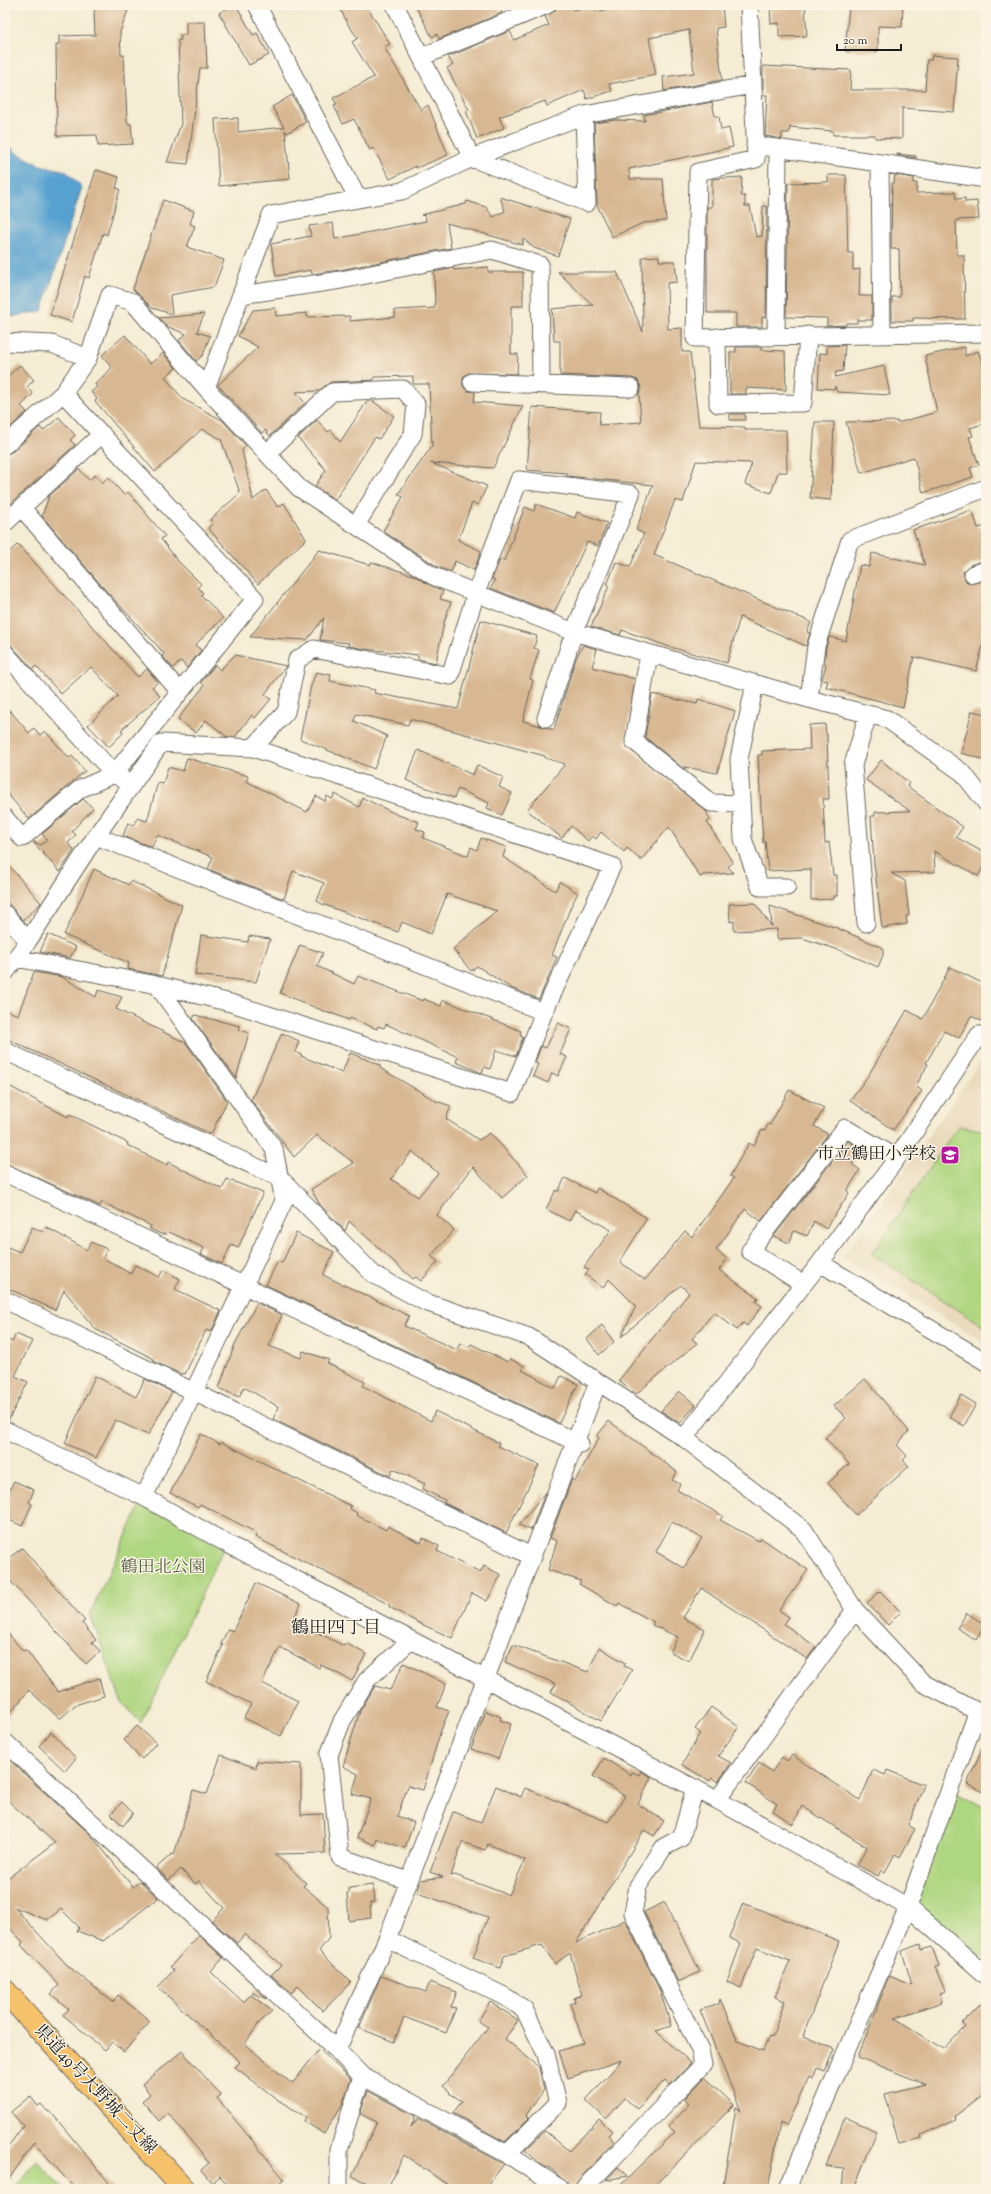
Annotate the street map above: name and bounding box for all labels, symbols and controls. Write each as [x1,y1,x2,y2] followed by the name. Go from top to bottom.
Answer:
[837,26,901,52] scale bar
[843,32,868,50] text: 20 m
[817,1143,936,1167] place label: 市立鶴田小学校
[939,1144,961,1166] school or university icon: 市立鶴田小学校
[121,1556,206,1580] park label: 鶴田北公園
[291,1616,381,1642] district label: 鶴田四丁目
[28,2020,162,2160] street label: 県道49号大野城二丈線

